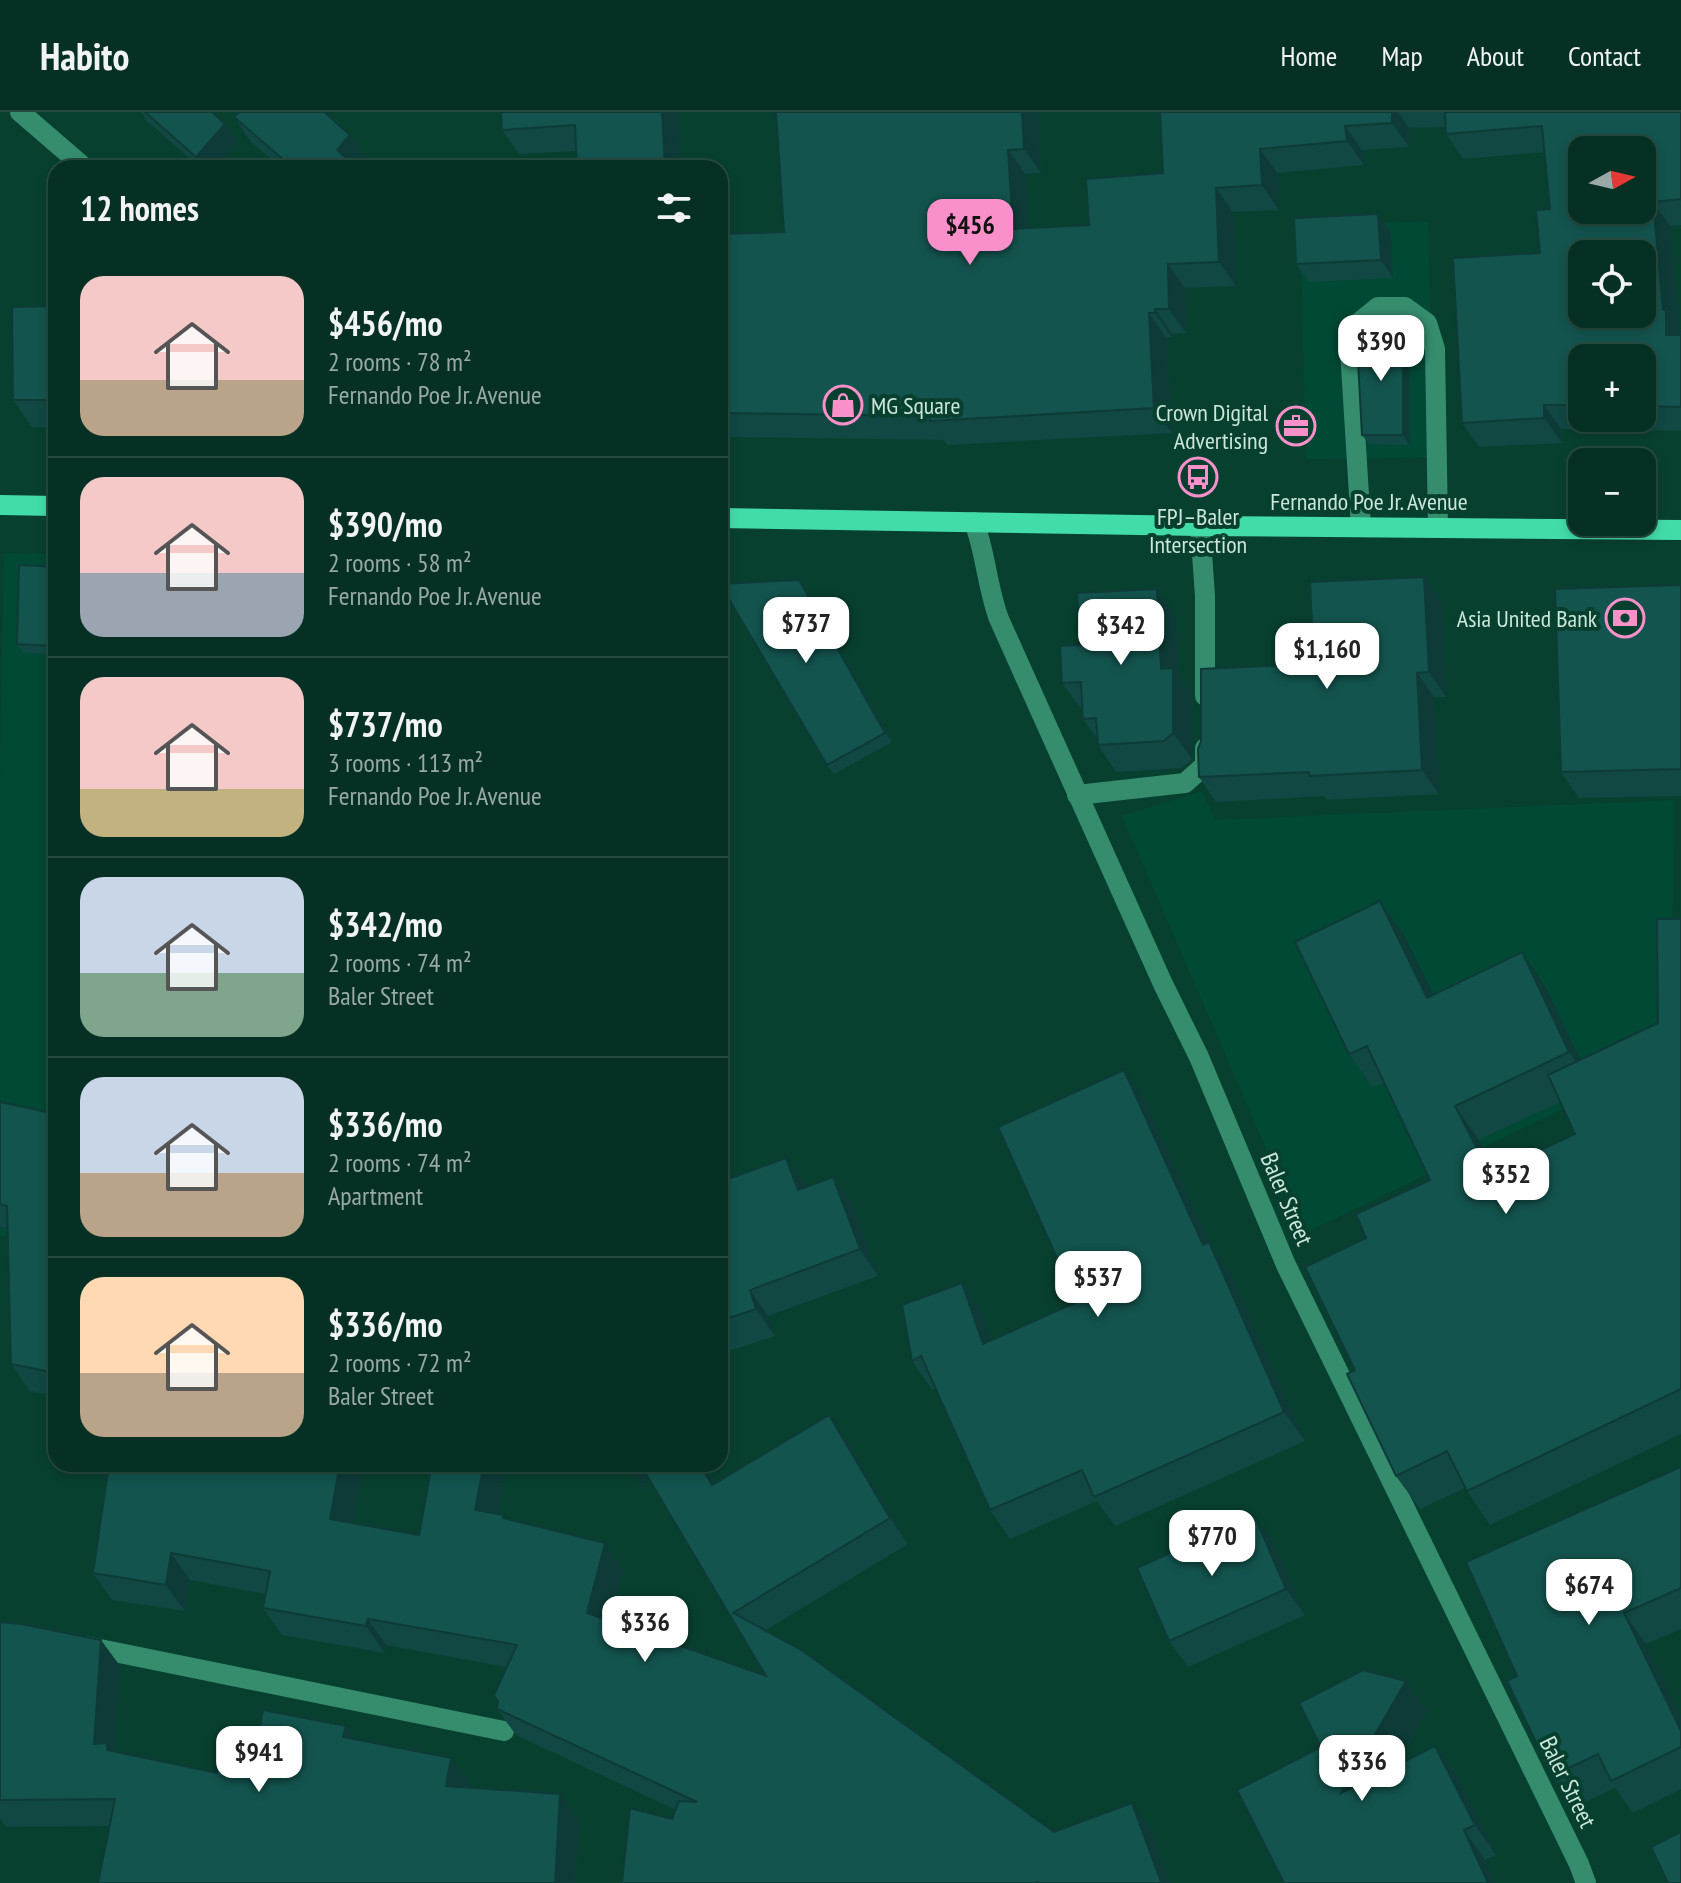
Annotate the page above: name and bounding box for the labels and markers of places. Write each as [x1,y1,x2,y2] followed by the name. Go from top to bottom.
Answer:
[923,199,1017,267] pin: $456
[1334,315,1428,383] pin: $390
[822,384,864,426] shop icon: MG Square
[871,390,960,421] place label: MG Square
[1156,397,1268,456] place label: Crown Digital Advertising
[1275,405,1317,447] office icon: Crown Digital Advertising
[1177,456,1219,498] bus stop icon: FPJ–Baler Intersection
[1149,501,1247,560] place label: FPJ–Baler Intersection
[759,597,853,665] pin: $737
[1604,597,1646,639] bank icon: Asia United Bank
[1074,599,1168,667] pin: $342
[1457,603,1598,634] place label: Asia United Bank
[1262,623,1392,691] pin: $1,160
[1459,1148,1553,1216] pin: $352
[1051,1251,1145,1319] pin: $537
[1165,1510,1259,1578] pin: $770
[1542,1559,1636,1627] pin: $674
[598,1596,692,1664] pin: $336
[212,1726,306,1794] pin: $941
[1315,1735,1409,1803] pin: $336

